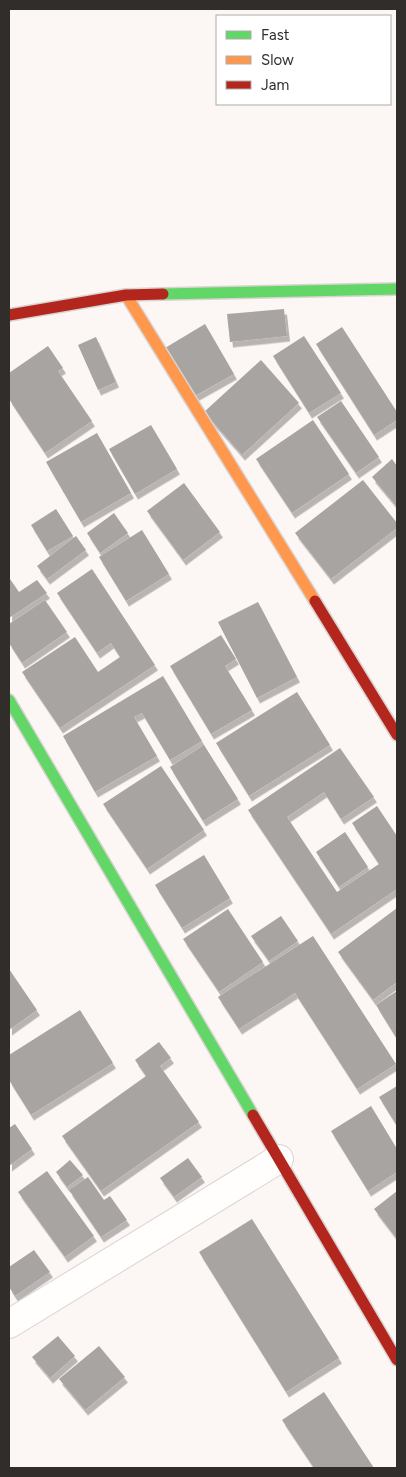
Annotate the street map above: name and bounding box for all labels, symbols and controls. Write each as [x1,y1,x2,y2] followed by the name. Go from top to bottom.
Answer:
[216,15,391,105] legend
[261,26,290,44] text: Fast
[261,51,294,69] text: Slow
[261,76,289,94] text: Jam

